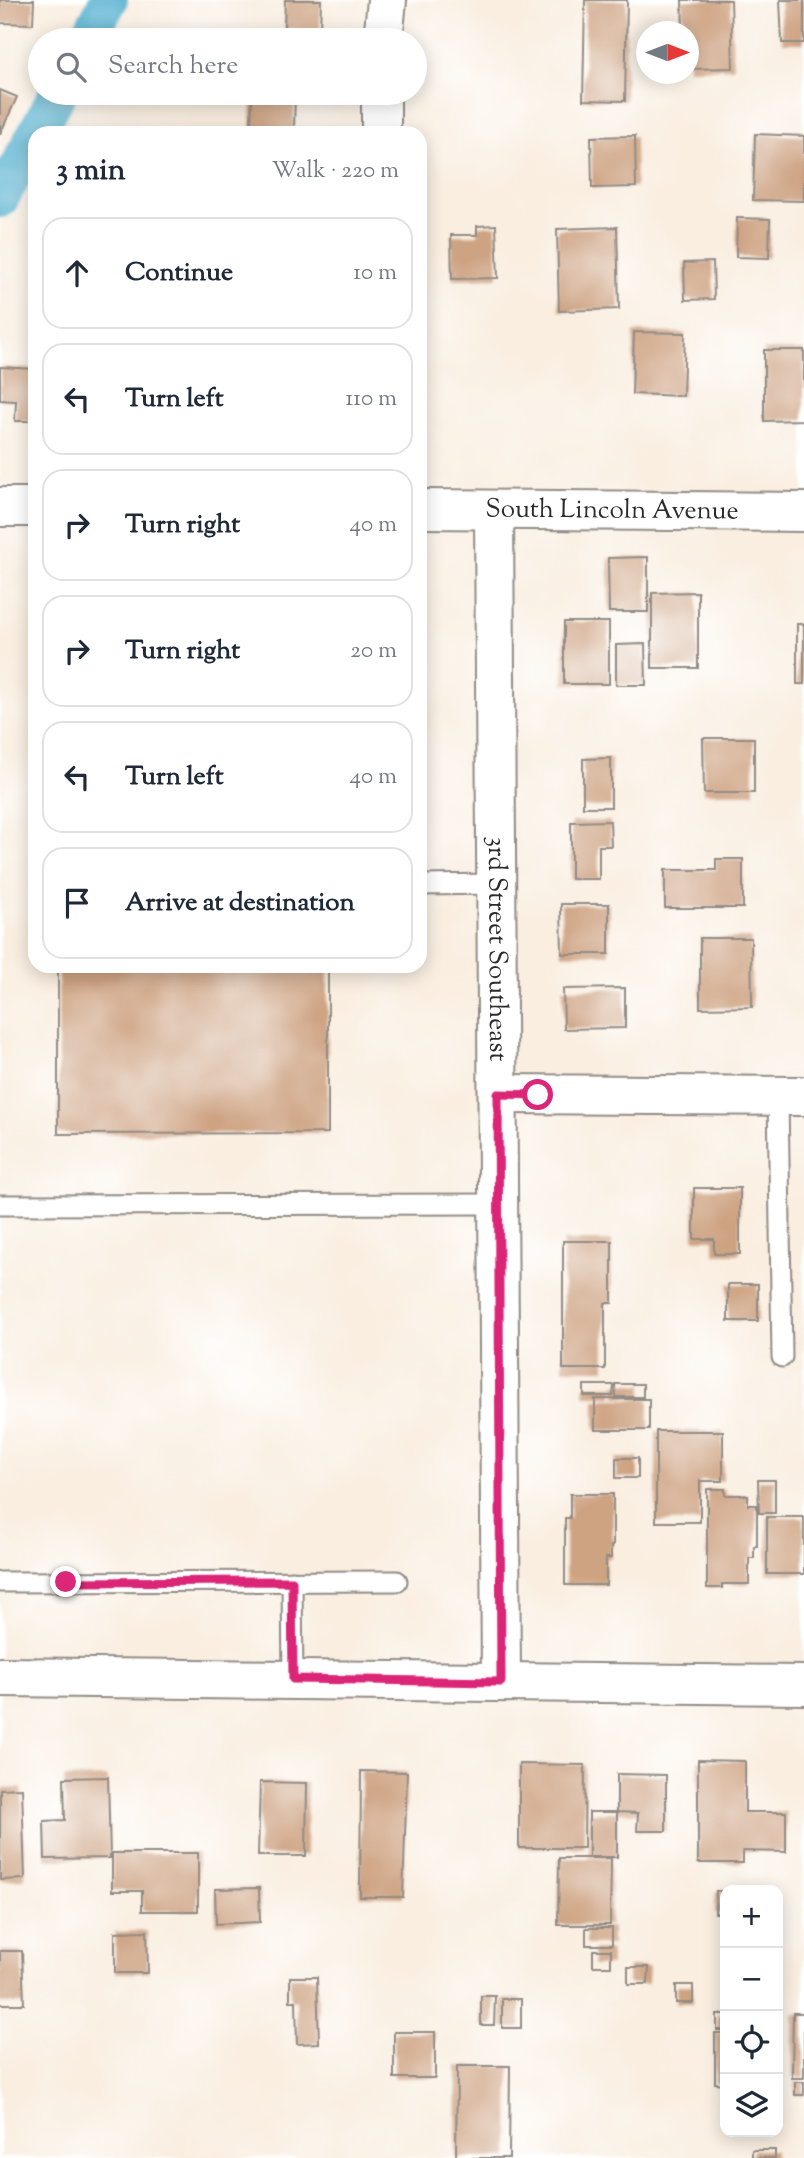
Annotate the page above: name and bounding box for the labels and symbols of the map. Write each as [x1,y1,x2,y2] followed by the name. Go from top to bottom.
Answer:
[636,21,699,84] north arrow
[485,491,739,530] street label: South Lincoln Avenue
[477,836,516,1062] street label: 3rd Street Southeast
[522,1079,553,1110] route start
[50,1566,81,1597] route end

